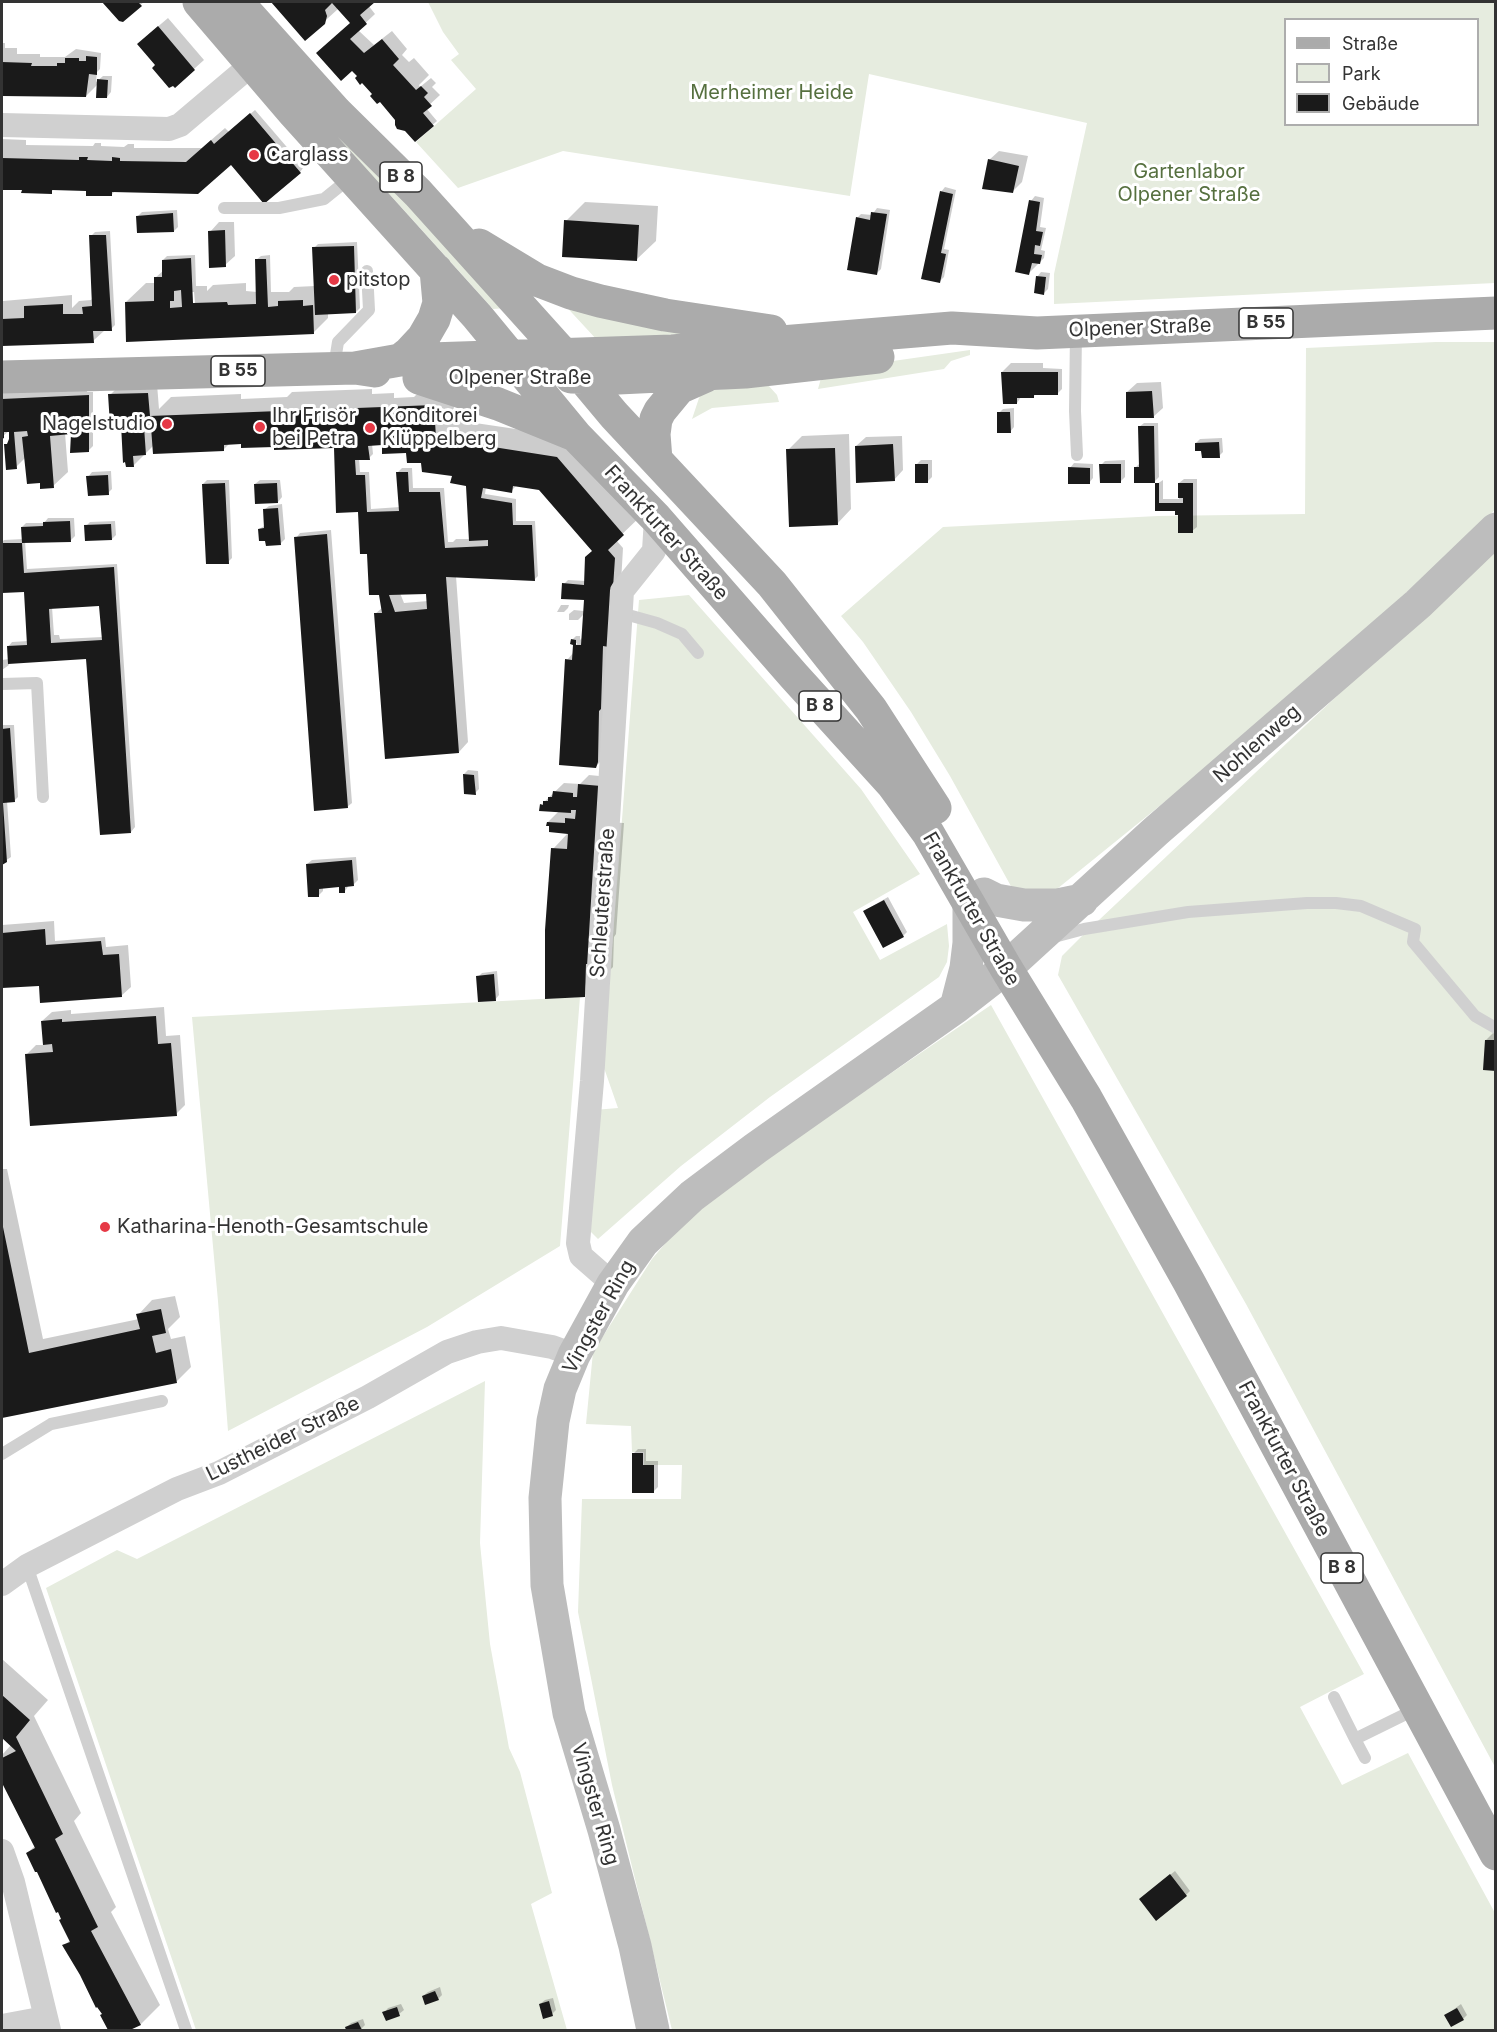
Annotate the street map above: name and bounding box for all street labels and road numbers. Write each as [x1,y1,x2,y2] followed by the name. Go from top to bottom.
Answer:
[380,162,422,192] road number: B 8
[1239,308,1293,338] road number: B 55
[1068,314,1212,342] street label: Olpener Straße
[211,356,265,386] road number: B 55
[449,366,591,390] street label: Olpener Straße
[599,461,733,605] street label: Frankfurter Straße
[799,691,841,721] road number: B 8
[1209,700,1305,788] street label: Nohlenweg
[586,827,620,979] street label: Schleuterstraße
[917,828,1025,990] street label: Frankfurter Straße
[558,1256,640,1378] street label: Vingster Ring
[1233,1377,1335,1541] street label: Frankfurter Straße
[202,1391,364,1487] street label: Lustheider Straße
[1321,1553,1363,1583] road number: B 8
[566,1740,624,1868] street label: Vingster Ring

